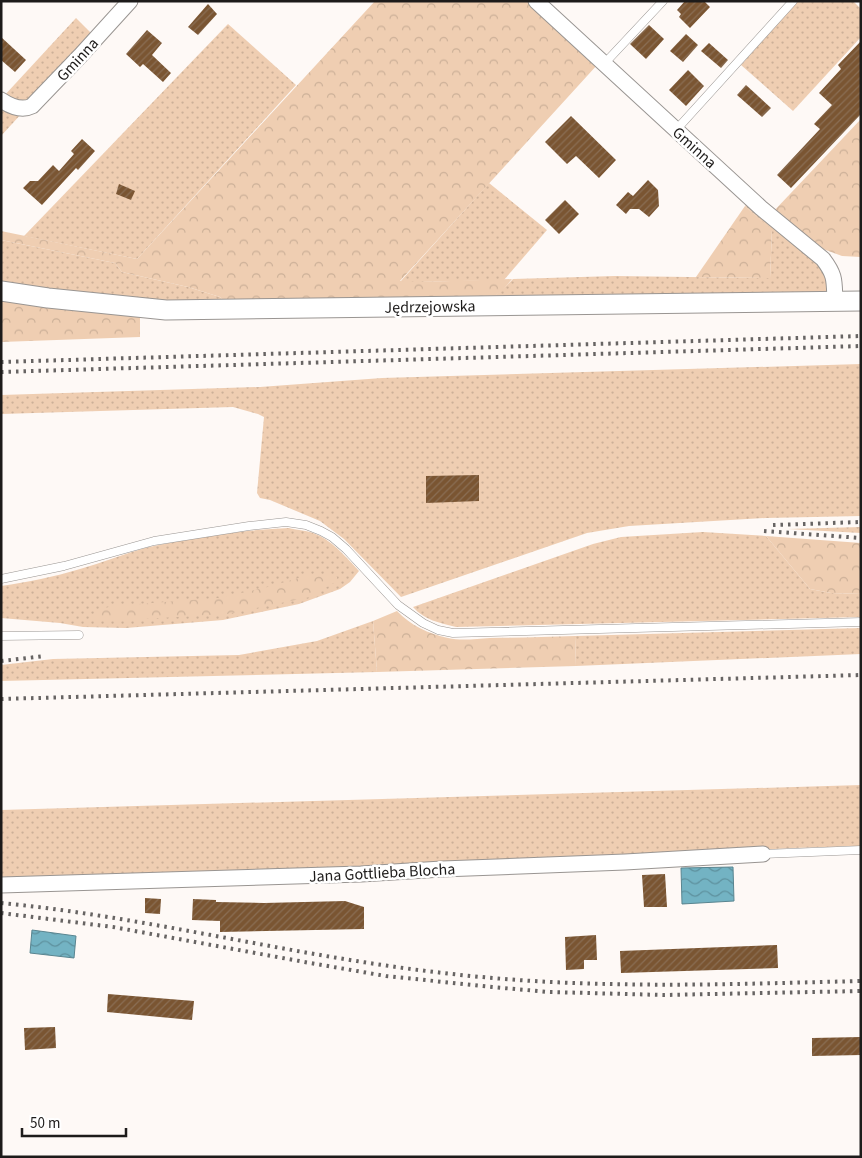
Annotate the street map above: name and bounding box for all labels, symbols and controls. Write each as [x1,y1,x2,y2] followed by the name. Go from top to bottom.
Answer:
[52,33,104,86] street label: Gminna
[667,122,721,174] street label: Gminna
[384,295,476,319] street label: Jędrzejowska
[308,858,456,888] street label: Jana Gottlieba Blocha
[22,1106,126,1138] scale bar
[30,1113,60,1134] text: 50 m

